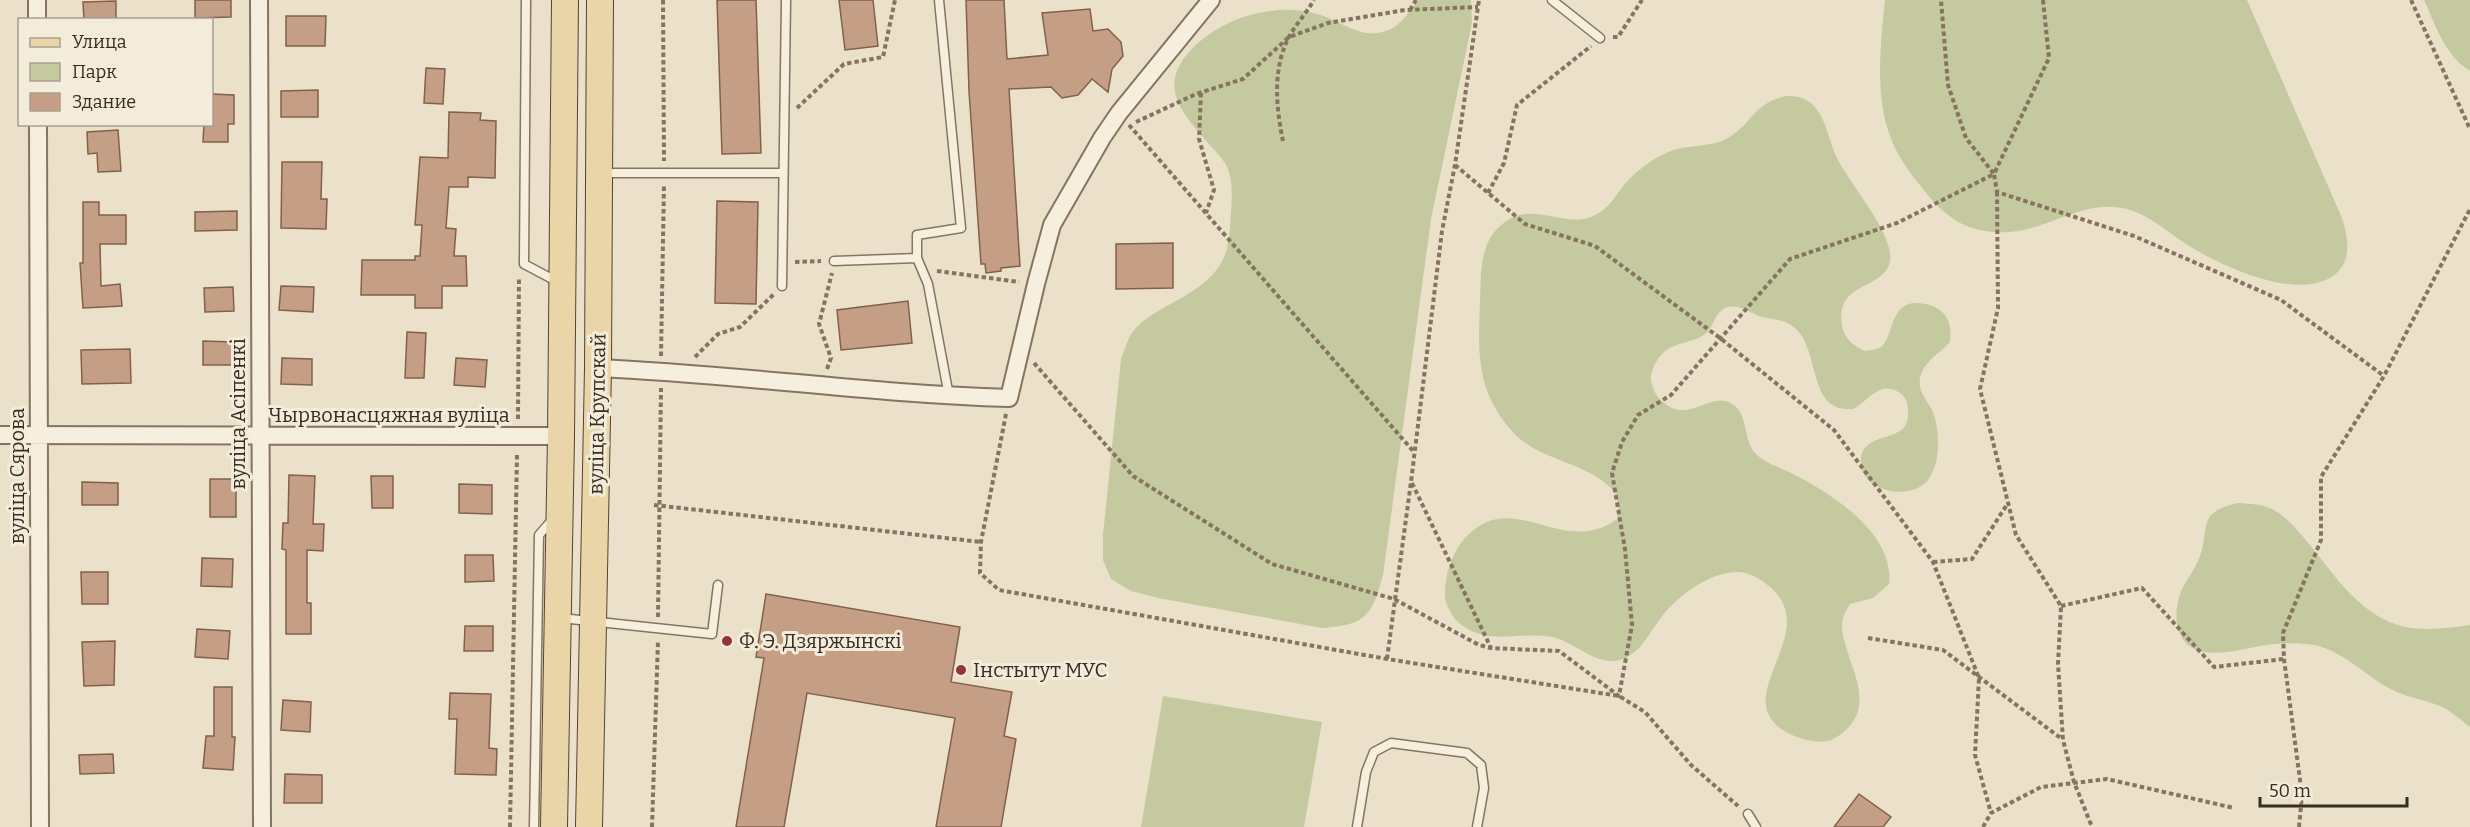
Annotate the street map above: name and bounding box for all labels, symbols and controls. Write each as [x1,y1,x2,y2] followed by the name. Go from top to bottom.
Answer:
[18,18,213,126] legend
[72,31,127,53] text: Улица
[72,61,117,83] text: Парк
[72,91,136,113] text: Здание
[584,333,610,495] street label: вуліца Крупскай
[226,338,250,490] street label: вуліца Асіпенкі
[268,403,510,427] street label: Чырвонасцяжная вуліца
[5,408,29,544] street label: вуліца Сярова
[739,629,901,653] place label: Ф. Э. Дзяржынскі
[720,634,734,648] marker: Ф. Э. Дзяржынскі
[973,658,1107,682] place label: Інстытут МУС
[954,663,968,677] marker: Інстытут МУС
[2260,770,2407,808] scale bar
[2269,780,2311,802] text: 50 m

